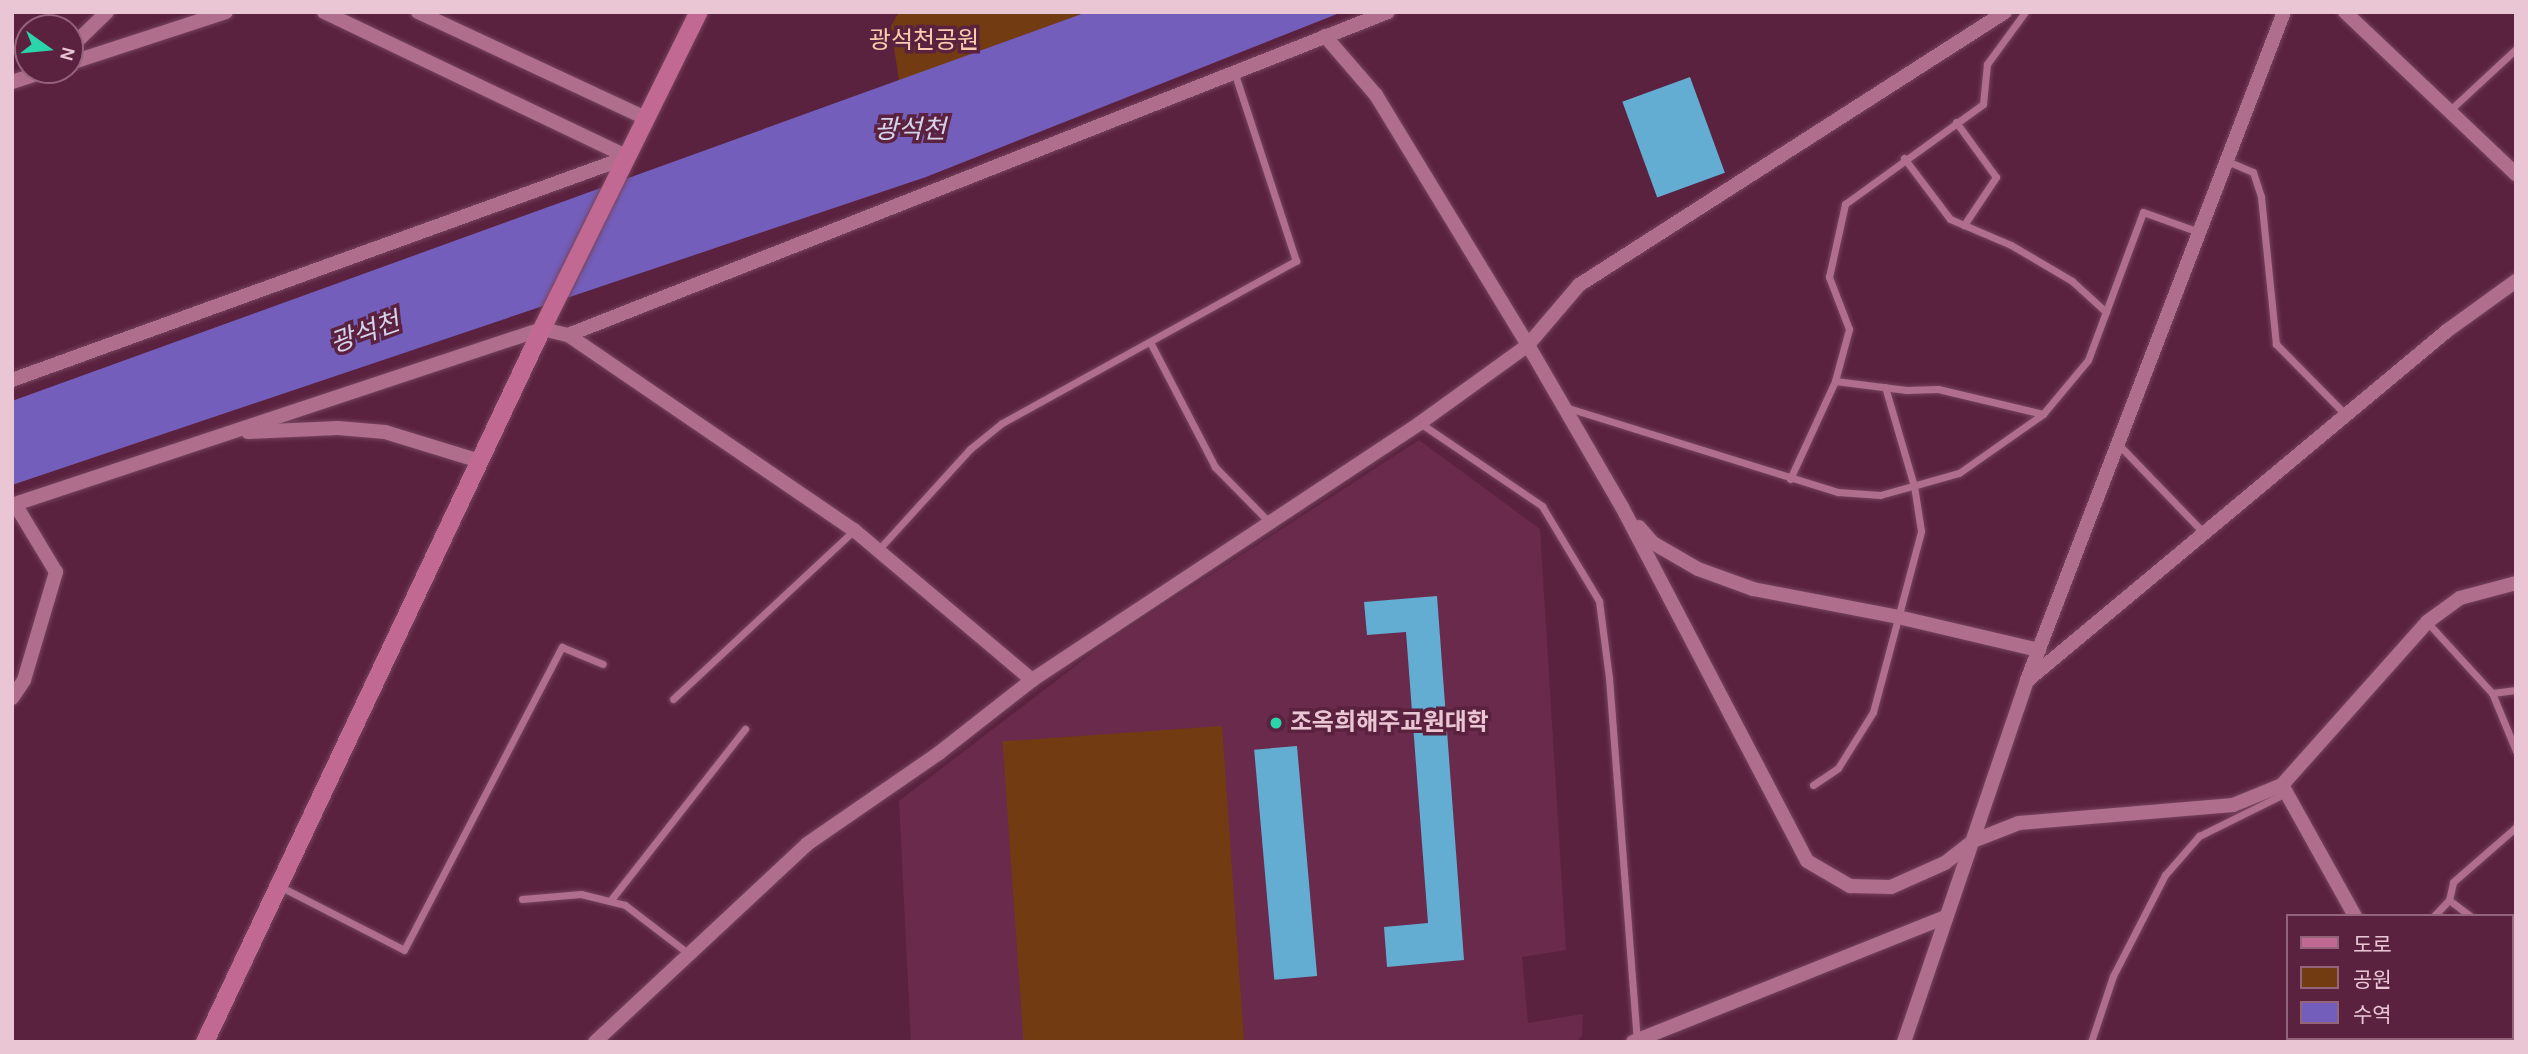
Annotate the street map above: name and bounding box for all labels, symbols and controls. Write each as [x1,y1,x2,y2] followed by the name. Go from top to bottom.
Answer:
[14,14,84,84] north arrow
[869,27,979,55] park label: 광석천공원
[55,44,80,63] text: N
[874,114,946,146] water label: 광석천
[326,306,404,360] water label: 광석천
[1290,709,1489,737] place label: 조옥희해주교원대학
[1268,715,1284,731] marker: 조옥희해주교원대학
[2286,914,2514,1040] legend
[2353,933,2392,957] text: 도로
[2353,968,2392,992] text: 공원
[2353,1003,2392,1027] text: 수역

